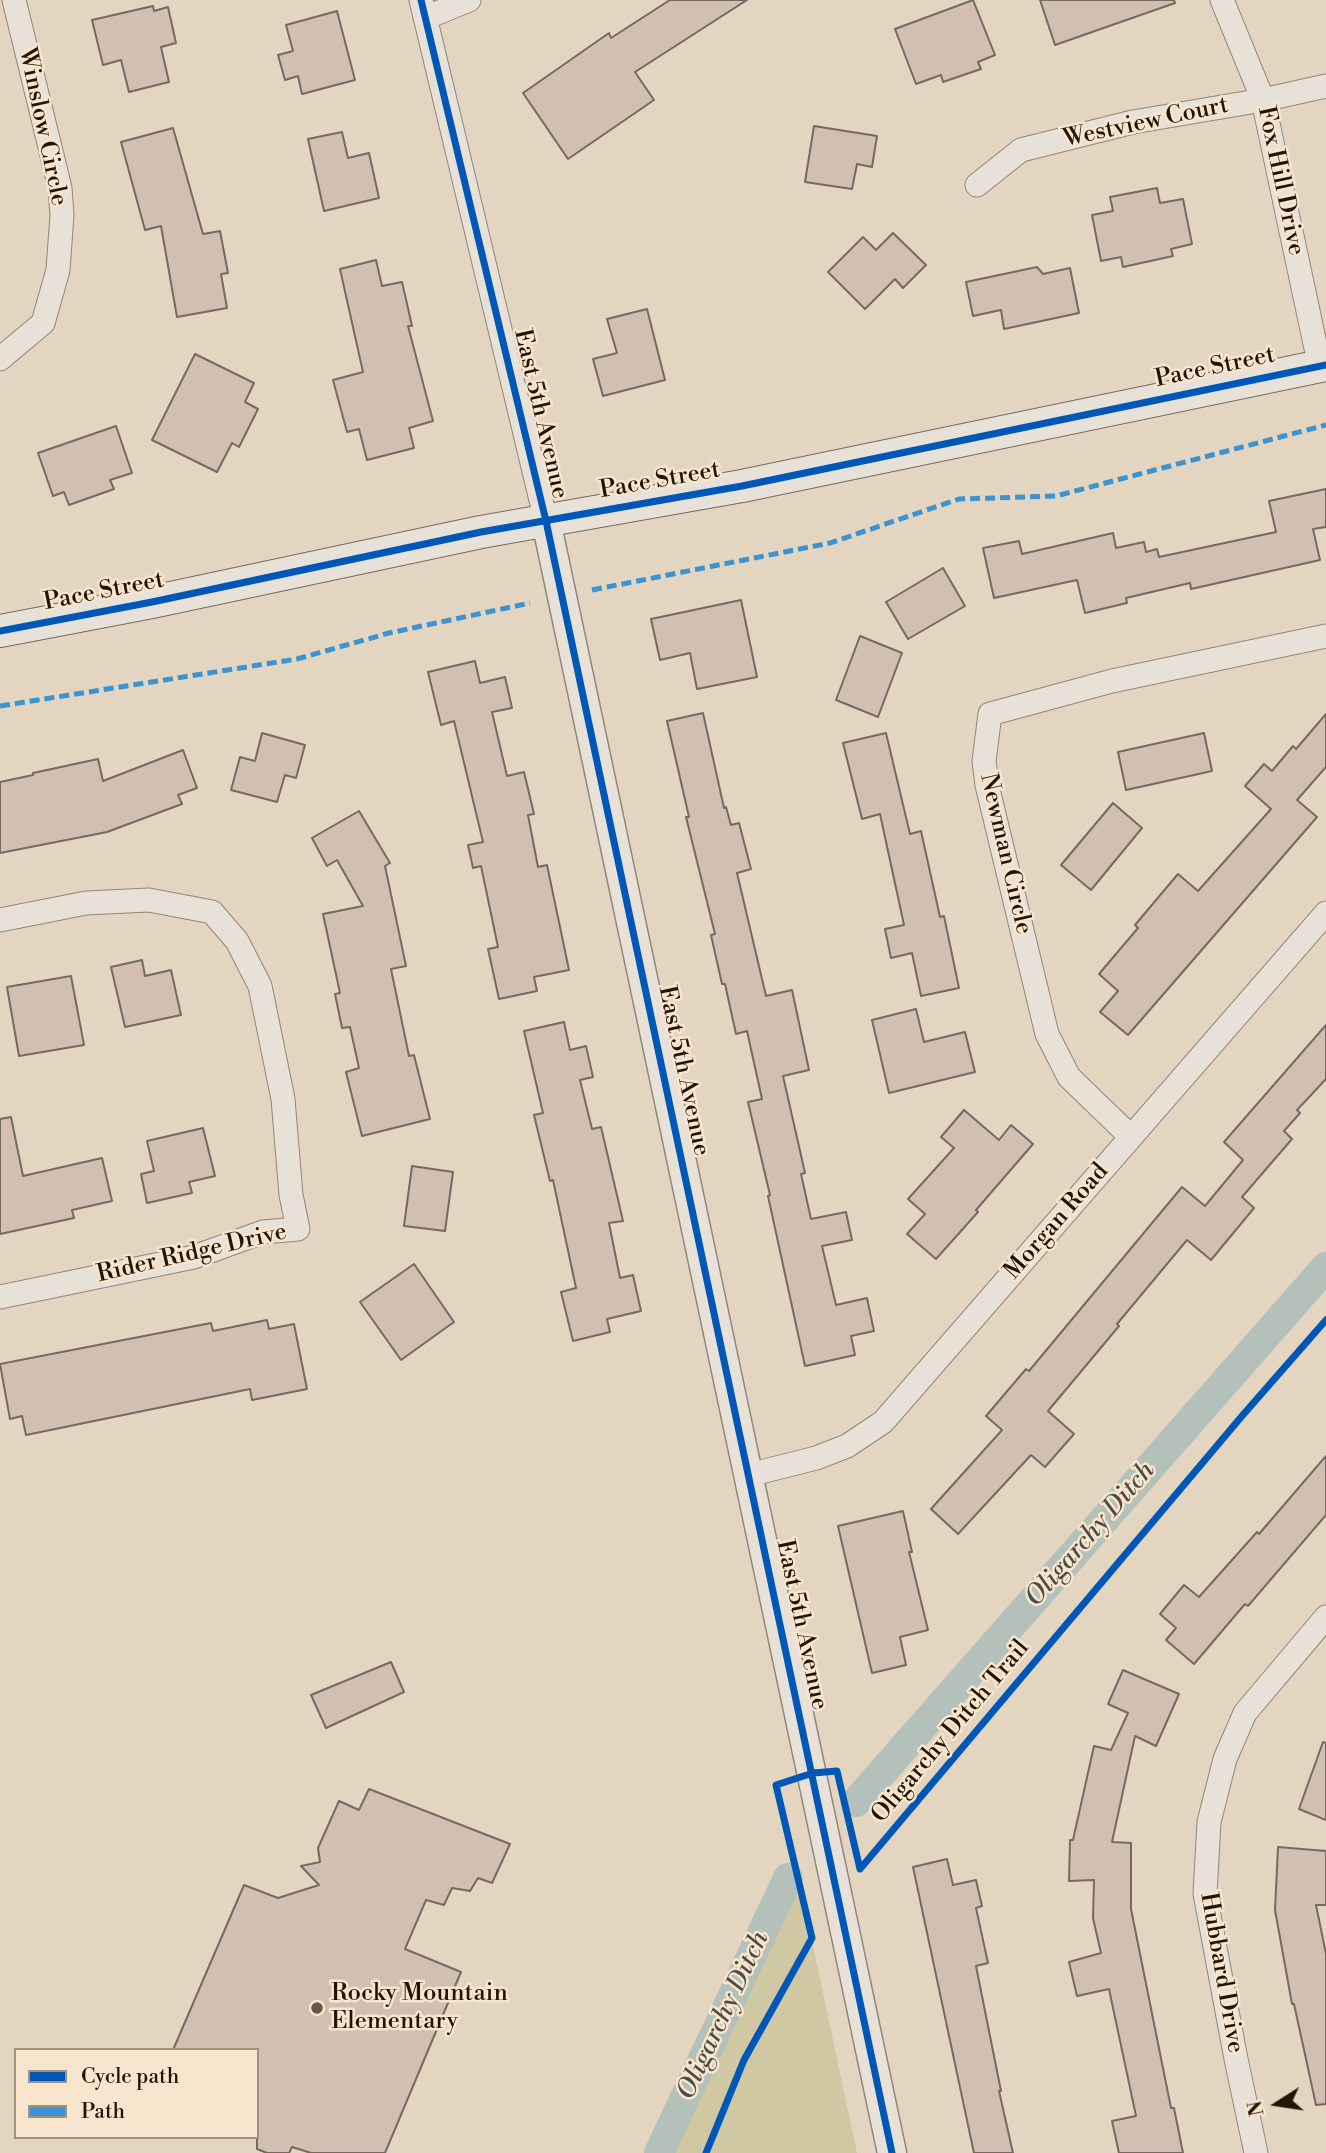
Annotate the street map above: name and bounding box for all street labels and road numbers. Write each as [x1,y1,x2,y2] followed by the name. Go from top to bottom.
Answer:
[11,45,73,209] street label: Winslow Circle
[1061,91,1231,155] street label: Westview Court
[1250,104,1310,258] street label: Fox Hill Drive
[506,326,574,502] street label: East 5th Avenue
[1152,341,1278,395] street label: Pace Street
[598,456,722,506] street label: Pace Street
[42,566,166,618] street label: Pace Street
[972,771,1038,937] street label: Newman Circle
[651,983,715,1159] street label: East 5th Avenue
[999,1158,1115,1286] street label: Morgan Road
[94,1218,290,1290] street label: Rider Ridge Drive
[769,1537,833,1713] street label: East 5th Avenue
[866,1635,1036,1829] street label: Oligarchy Ditch Trail
[1193,1891,1249,2055] street label: Hubbard Drive

